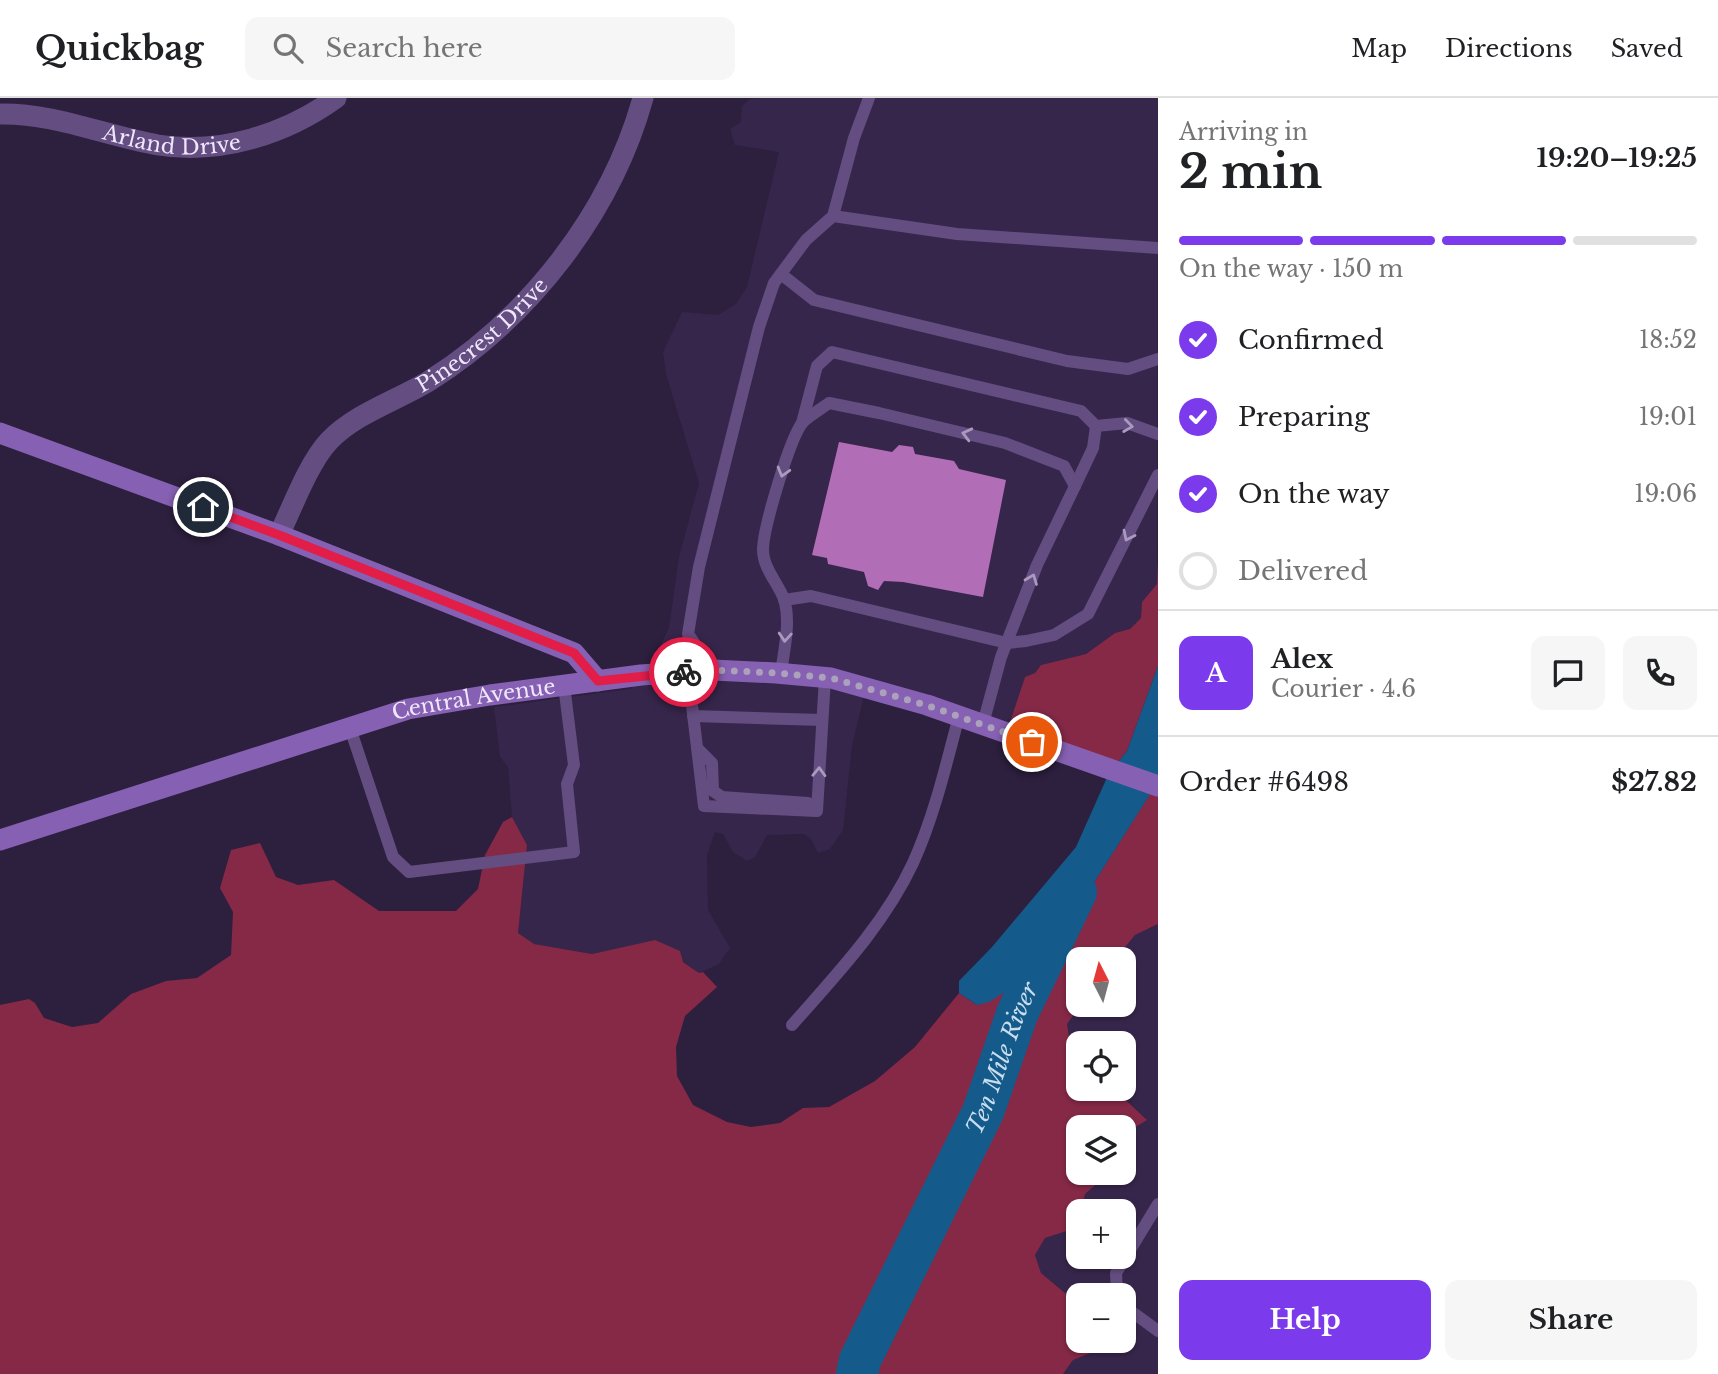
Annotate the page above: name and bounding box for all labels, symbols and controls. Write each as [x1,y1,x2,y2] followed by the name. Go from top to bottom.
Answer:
[245,17,735,80] search box
[35,28,203,69] text: Quickbag
[269,29,307,67] icon: search
[325,32,483,64] text: Search here
[1351,34,1407,63] text: Map
[1445,34,1573,63] text: Directions
[1611,34,1683,63] text: Saved
[1179,118,1308,146] text: Arriving in
[99,119,243,161] street label: Arland Drive
[1537,142,1697,174] text: 19:20–19:25
[1179,143,1322,200] text: 2 min
[1179,255,1403,283] text: On the way · 150 m
[412,273,553,398] street label: Pinecrest Drive
[1179,321,1217,359] icon: check
[1238,324,1383,356] text: Confirmed
[1639,326,1697,354] text: 18:52
[1179,398,1217,436] icon: check
[1238,401,1370,433] text: Preparing
[1639,403,1697,431] text: 19:01
[1122,418,1134,433] one-way arrow
[961,428,973,442] one-way arrow
[777,465,792,477] one-way arrow
[1179,475,1217,513] icon: check
[173,477,233,537] pin
[1238,478,1390,510] text: On the way
[1634,480,1697,508] text: 19:06
[184,488,222,526] icon: home
[1122,529,1136,541] one-way arrow
[1238,555,1368,587] text: Delivered
[1023,574,1037,586] one-way arrow
[778,632,793,643] one-way arrow
[1531,636,1605,710] button: chat
[1623,636,1697,710] button: phone
[649,637,719,707] courier
[1271,643,1333,675] text: Alex
[665,653,703,691] icon: bike
[1205,657,1227,689] text: A
[389,673,557,726] street label: Central Avenue
[1271,675,1416,703] text: Courier · 4.6
[1002,712,1062,772] pin
[1013,723,1051,761] icon: bag
[812,766,827,777] one-way arrow
[1179,766,1349,798] text: Order #6498
[1611,766,1697,798] text: $27.82
[1066,947,1136,1017] north arrow
[1066,947,1136,1353] map controls
[960,977,1045,1139] water label: Ten Mile River
[1066,1031,1136,1101] button: locate
[1066,1115,1136,1185] button: layers
[1066,1199,1136,1269] button: +
[1179,1280,1431,1360] button: Help
[1445,1280,1697,1360] button: Share
[1066,1283,1136,1353] button: −

